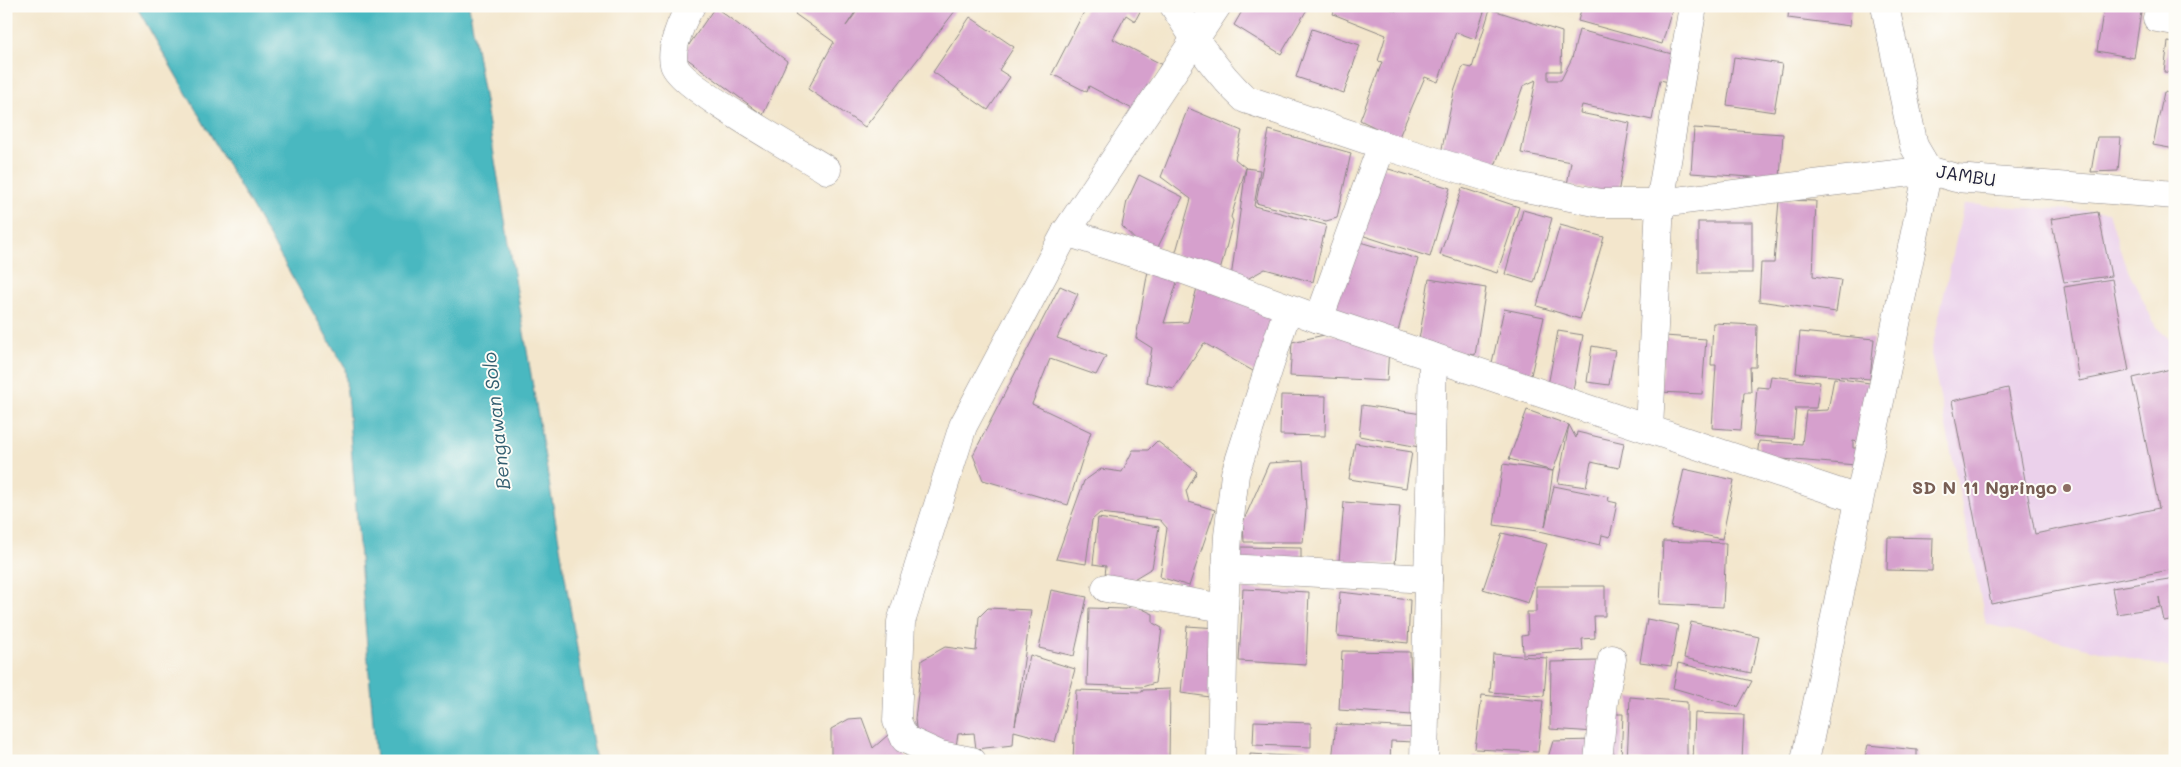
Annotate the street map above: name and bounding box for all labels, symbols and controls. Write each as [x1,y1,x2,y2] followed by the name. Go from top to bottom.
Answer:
[1935,158,1998,192] street label: JAMBU
[476,351,515,491] water label: Bengawan Solo
[1912,475,2057,499] place label: SD N 11 Ngringo
[2061,482,2073,494] marker: SD N 11 Ngringo

